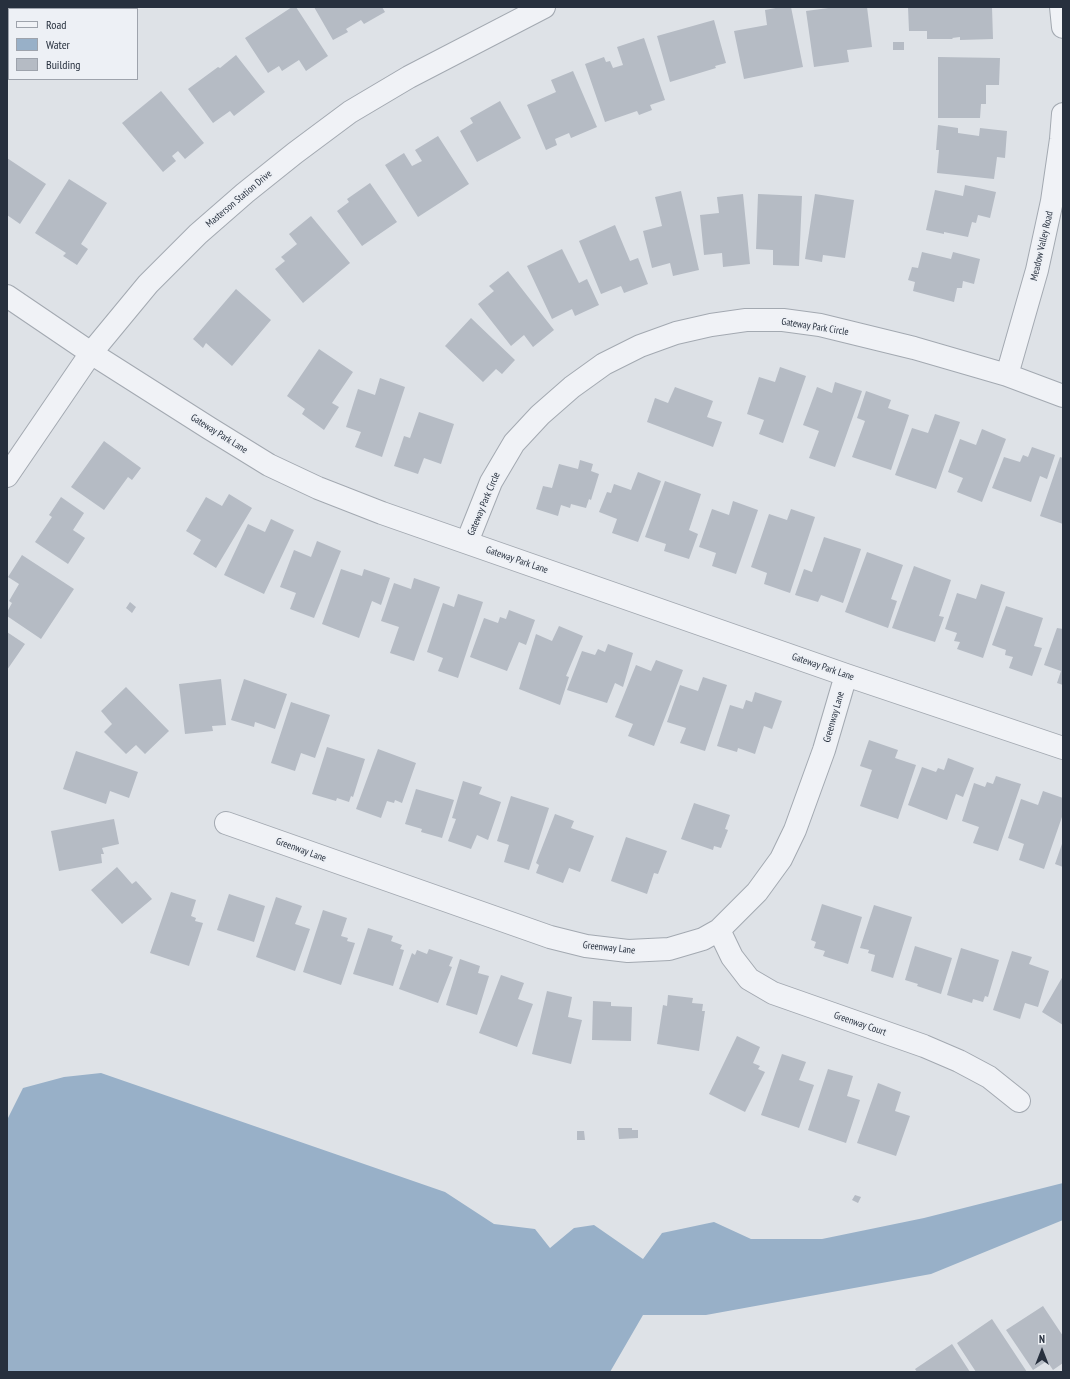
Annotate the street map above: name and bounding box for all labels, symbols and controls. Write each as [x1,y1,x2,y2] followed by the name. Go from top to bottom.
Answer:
[8,8,138,80] legend
[46,17,66,32] text: Road
[46,37,70,52] text: Water
[46,57,81,72] text: Building
[204,168,274,230] street label: Masterson Station Drive
[1028,210,1056,282] street label: Meadow Valley Road
[781,316,849,338] street label: Gateway Park Circle
[188,412,250,456] street label: Gateway Park Lane
[465,470,503,538] street label: Gateway Park Circle
[484,544,550,576] street label: Gateway Park Lane
[790,651,856,683] street label: Gateway Park Lane
[821,690,847,744] street label: Greenway Lane
[274,835,328,865] street label: Greenway Lane
[582,939,636,957] street label: Greenway Lane
[832,1009,888,1039] street label: Greenway Court
[1022,1331,1062,1371] north arrow
[1039,1332,1045,1346] text: N

